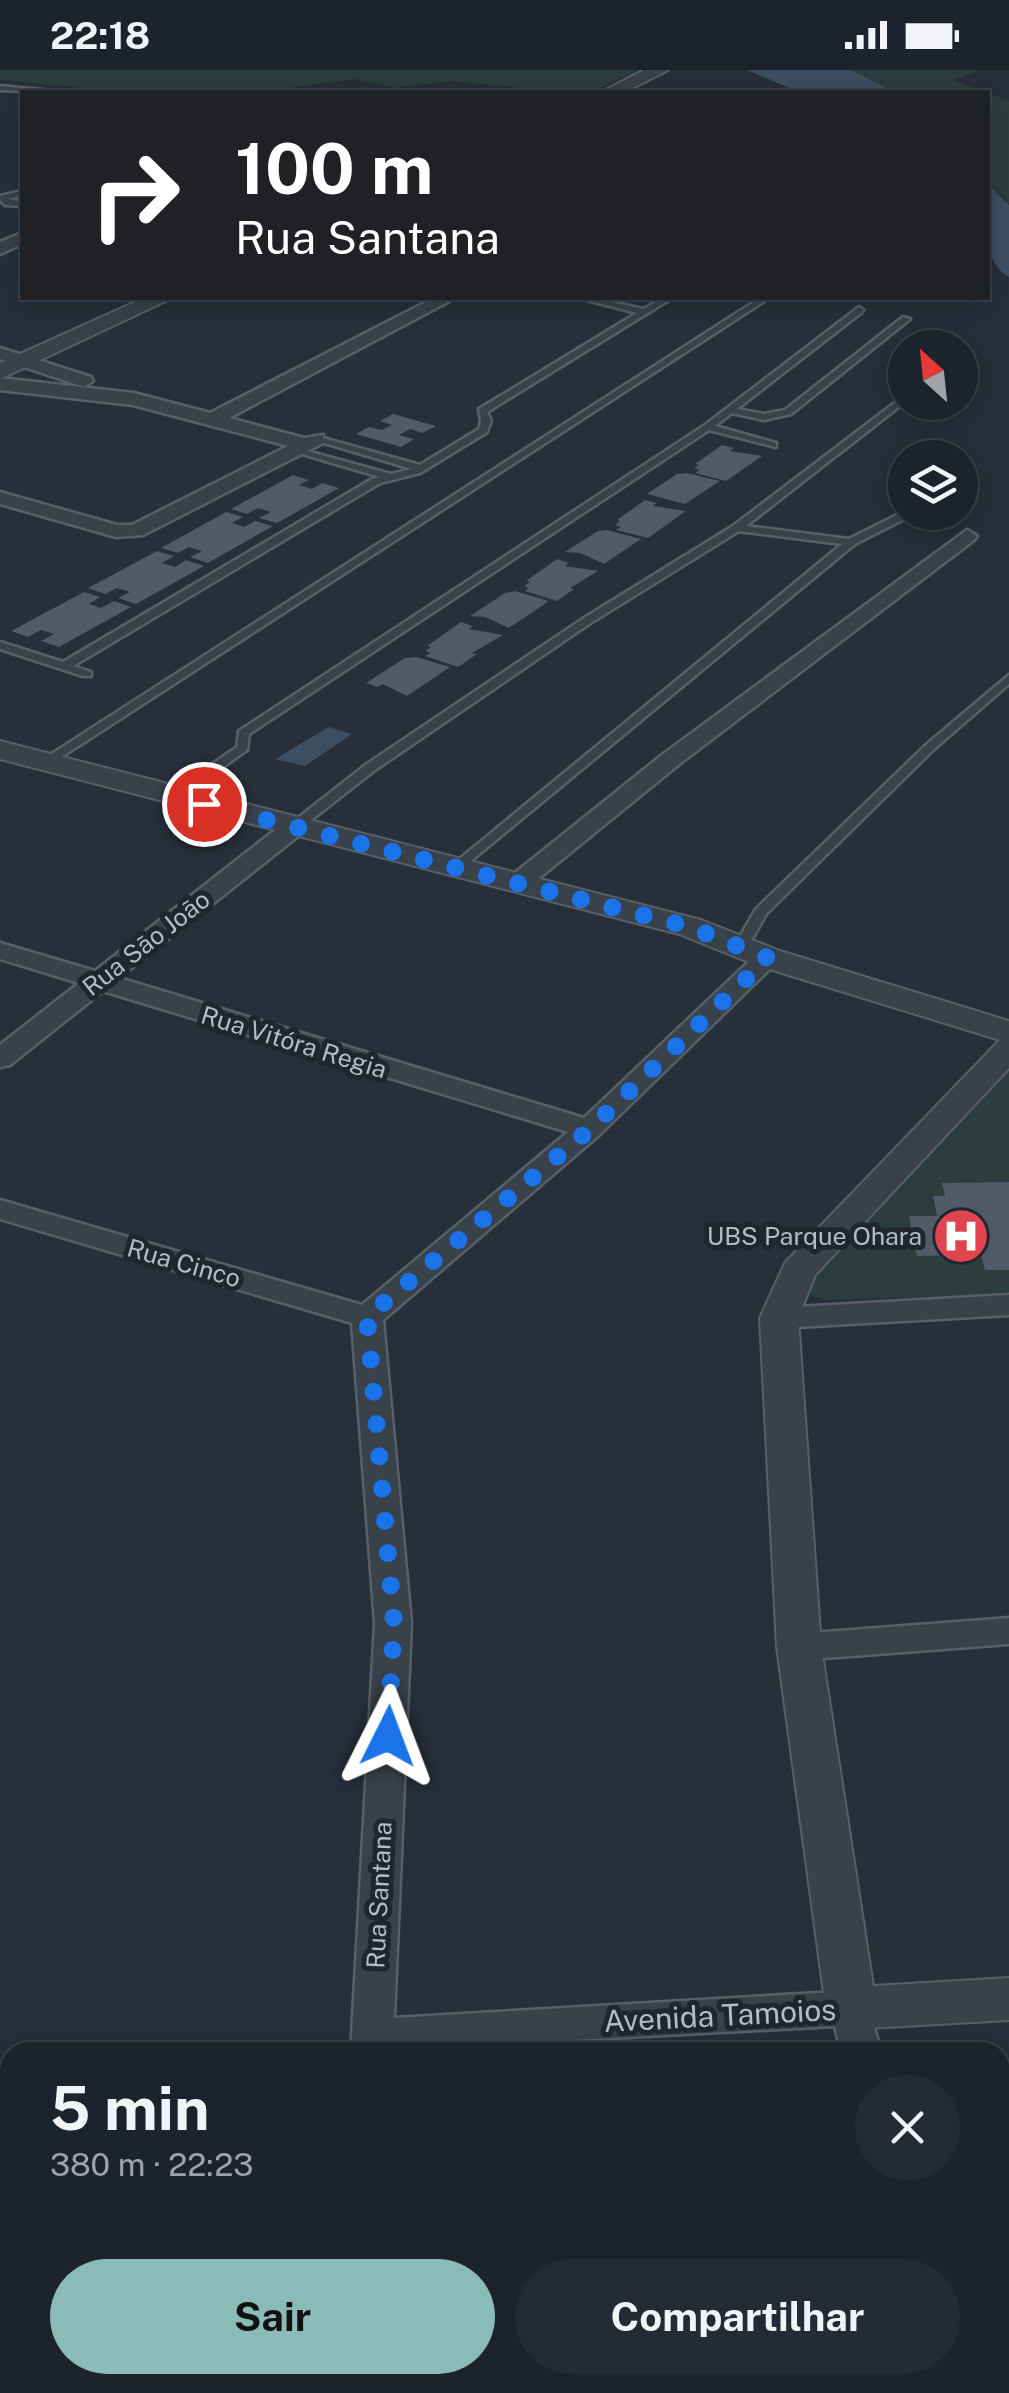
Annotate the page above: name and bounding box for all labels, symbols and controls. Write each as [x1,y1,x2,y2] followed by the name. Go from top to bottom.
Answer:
[50,13,150,58] text: 22:18
[235,127,433,210] text: 100 m
[70,130,200,260] icon: right
[235,211,500,264] text: Rua Santana
[888,330,978,420] north arrow
[888,330,978,530] map controls
[888,440,978,530] button: layers
[162,762,247,847] pin
[177,777,232,832] icon: arrive
[76,884,216,1002] street label: Rua São João
[198,1000,390,1084] street label: Rua Vitóra Regia
[931,1206,991,1266] hospital icon: UBS Parque Ohara
[707,1221,922,1251] place label: UBS Parque Ohara
[124,1232,244,1294] street label: Rua Cinco
[336,1684,440,1788] position arrow
[360,1821,398,1969] street label: Rua Santana
[603,1991,837,2039] street label: Avenida Tamoios
[50,2073,210,2144] text: 5 min
[855,2075,960,2180] button: close
[50,2146,253,2183] text: 380 m · 22:23
[50,2259,495,2374] button: Sair
[515,2259,960,2374] button: Compartilhar

